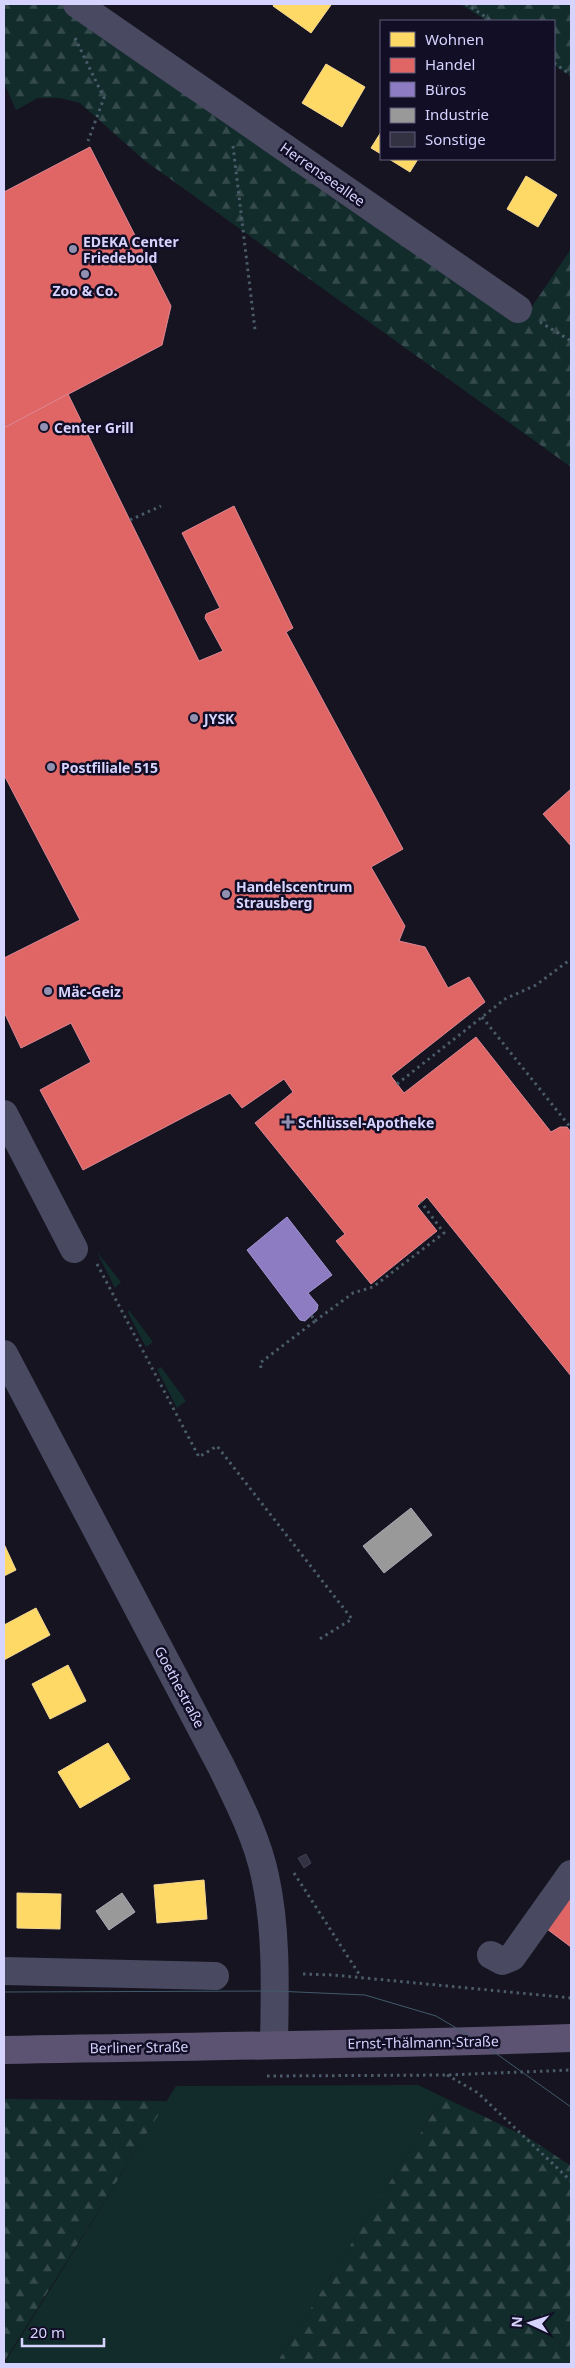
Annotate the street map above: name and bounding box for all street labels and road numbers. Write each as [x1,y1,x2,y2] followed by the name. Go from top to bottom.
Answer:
[277,138,369,210] street label: Herrenseeallee
[150,1643,210,1731] street label: Goethestraße
[347,2031,499,2053] street label: Ernst-Thälmann-Straße
[89,2037,189,2057] street label: Berliner Straße

